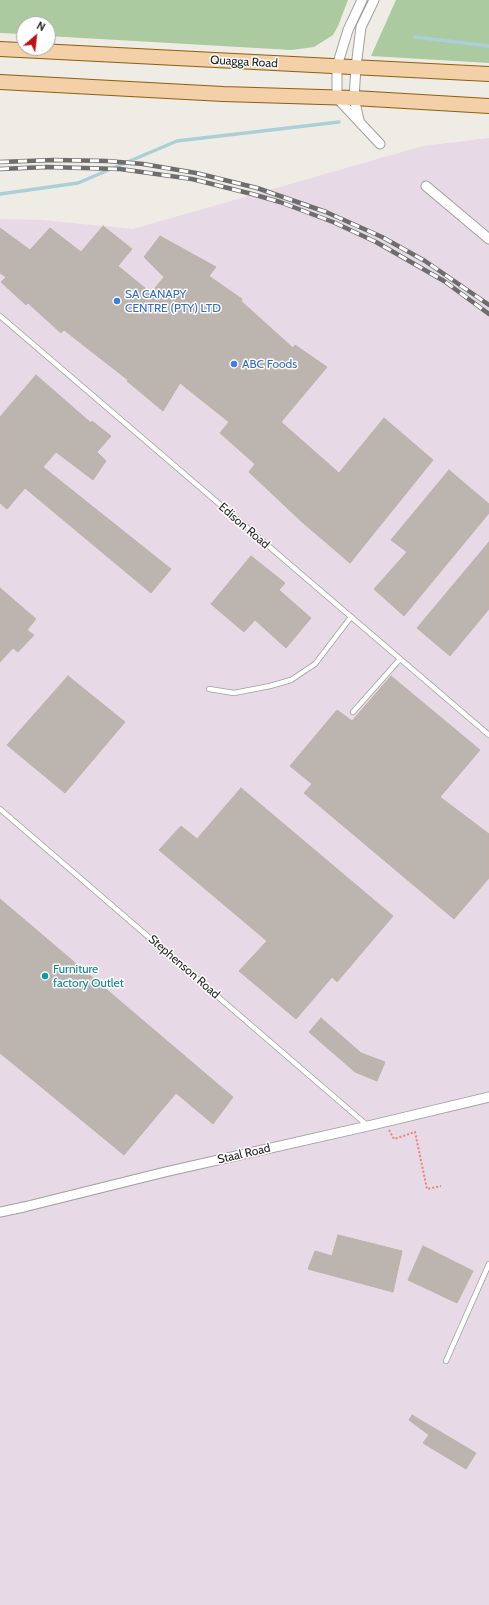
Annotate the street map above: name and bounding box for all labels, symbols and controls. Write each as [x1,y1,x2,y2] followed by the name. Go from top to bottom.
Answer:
[16,16,56,56] north arrow
[34,18,48,34] text: N
[210,53,278,71] street label: Quagga Road
[125,287,221,315] place label: SA CANAPY CENTRE (PTY) LTD
[112,296,122,306] marker: SA CANAPY CENTRE (PTY) LTD
[242,357,297,371] place label: ABC Foods
[229,359,239,369] marker: ABC Foods
[216,500,272,552] street label: Edison Road
[145,932,223,1002] street label: Stephenson Road
[53,962,124,990] place label: Furniture factory Outlet
[40,971,50,981] marker: Furniture factory Outlet
[216,1141,272,1167] street label: Staal Road

